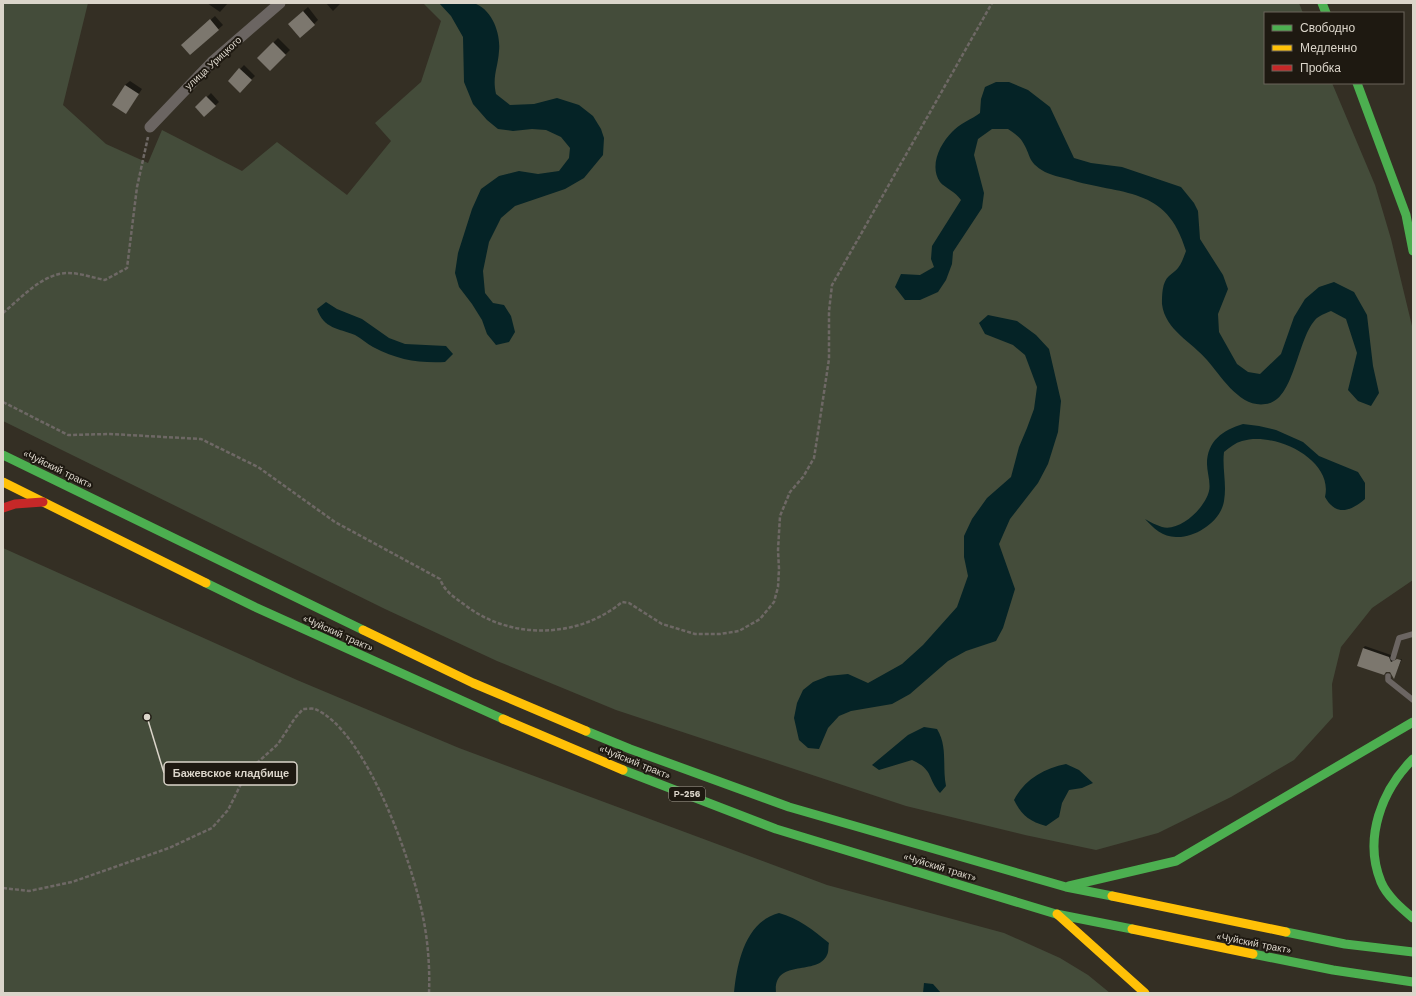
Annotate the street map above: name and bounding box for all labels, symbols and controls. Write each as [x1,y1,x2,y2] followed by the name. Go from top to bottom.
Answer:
[1264,12,1404,84] legend
[1300,21,1355,35] text: Свободно
[183,34,244,92] street label: улица Урицкого
[1300,41,1357,55] text: Медленно
[1300,61,1341,75] text: Пробка
[22,447,95,491] street label: «Чуйский тракт»
[301,613,375,653] street label: «Чуйский тракт»
[598,743,672,781] street label: «Чуйский тракт»
[164,762,297,785] callout: Бажевское кладбище
[173,767,289,780] text: Бажевское кладбище
[669,787,705,801] road number: Р-256
[902,851,978,883] street label: «Чуйский тракт»
[1216,930,1292,956] street label: «Чуйский тракт»

